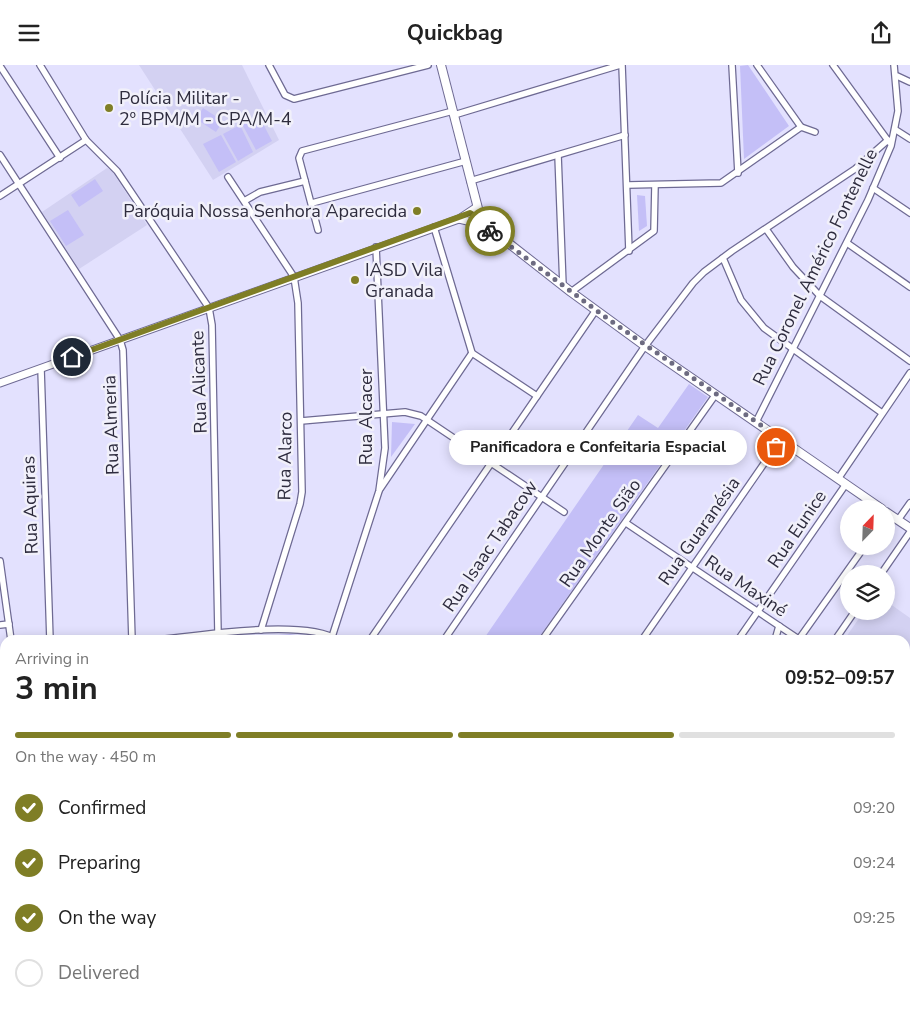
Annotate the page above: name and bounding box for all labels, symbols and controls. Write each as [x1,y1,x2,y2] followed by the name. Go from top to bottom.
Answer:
[407,18,503,48] text: Quickbag
[15,19,43,47] icon: menu
[867,19,895,47] icon: share
[119,86,292,131] place label: Polícia Militar - 2º BPM/M - CPA/M-4
[103,102,115,114] marker: Polícia Militar - 2º BPM/M - CPA/M-4
[747,144,883,390] street label: Rua Coronel Américo Fontenelle
[123,199,407,223] place label: Paróquia Nossa Senhora Aparecida
[411,205,423,217] marker: Paróquia Nossa Senhora Aparecida
[465,206,515,256] courier
[476,217,504,245] icon: bike
[365,258,443,303] place label: IASD Vila Granada
[349,274,361,286] marker: IASD Vila Granada
[185,330,213,434] street label: Rua Alicante
[51,336,93,378] pin
[58,343,86,371] icon: home
[354,368,378,465] street label: Rua Alcacer
[97,375,125,475] street label: Rua Almeria
[272,411,298,501] street label: Rua Alarco
[755,426,797,468] pin
[448,429,746,465] callout: Panificadora e Confeitaria Espacial
[762,433,790,461] icon: bag
[470,436,726,458] text: Panificadora e Confeitaria Espacial
[16,455,44,555] street label: Rua Aquiras
[653,472,745,590] street label: Rua Guaranésia
[554,474,646,592] street label: Rua Monte Sião
[437,476,543,616] street label: Rua Isaac Tabacow
[762,485,832,573] street label: Rua Eunice
[840,500,895,555] north arrow
[840,500,895,620] map controls
[700,550,792,622] street label: Rua Maxiné
[840,565,895,620] button: layers
[15,648,89,670] text: Arriving in
[785,665,895,691] text: 09:52–09:57
[15,667,98,710] text: 3 min
[15,746,156,768] text: On the way · 450 m
[15,794,43,822] icon: check
[58,795,146,821] text: Confirmed
[853,797,895,819] text: 09:20
[15,849,43,877] icon: check
[58,850,141,876] text: Preparing
[853,852,895,874] text: 09:24
[15,904,43,932] icon: check
[58,905,156,931] text: On the way
[853,907,895,929] text: 09:25
[58,960,140,986] text: Delivered

